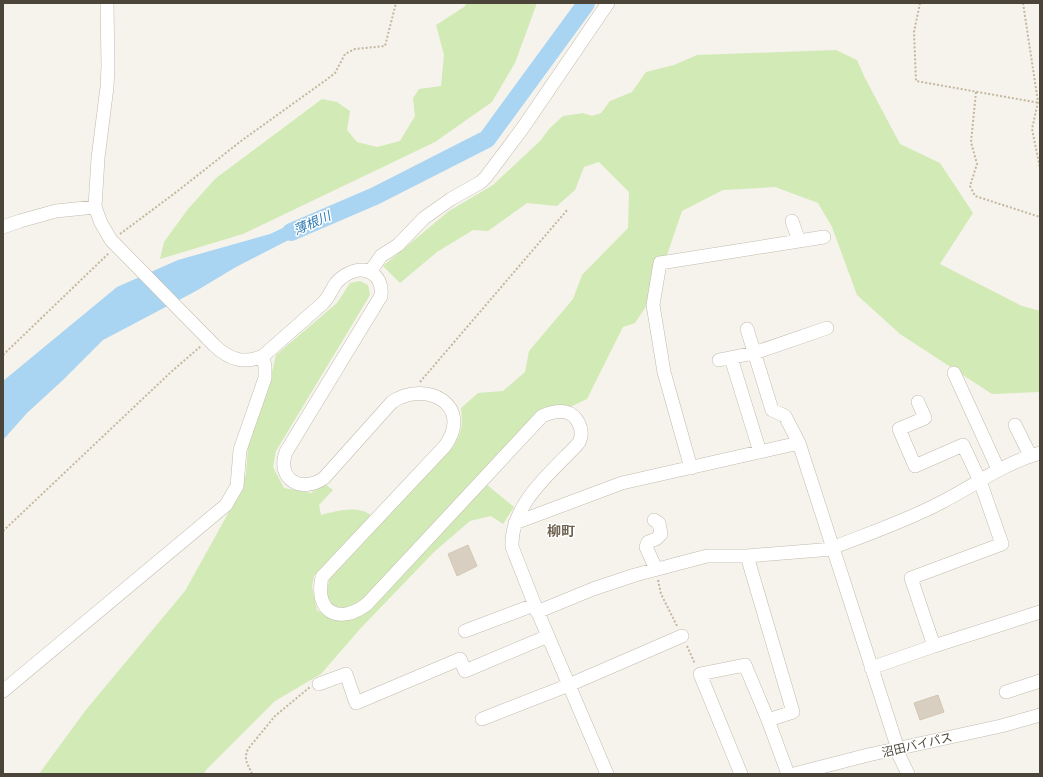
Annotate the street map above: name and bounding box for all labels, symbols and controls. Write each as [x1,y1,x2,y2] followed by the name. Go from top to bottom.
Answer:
[291,206,335,239] water label: 薄根川
[547,522,575,540] district label: 柳町
[880,729,954,761] street label: 沼田バイパス

